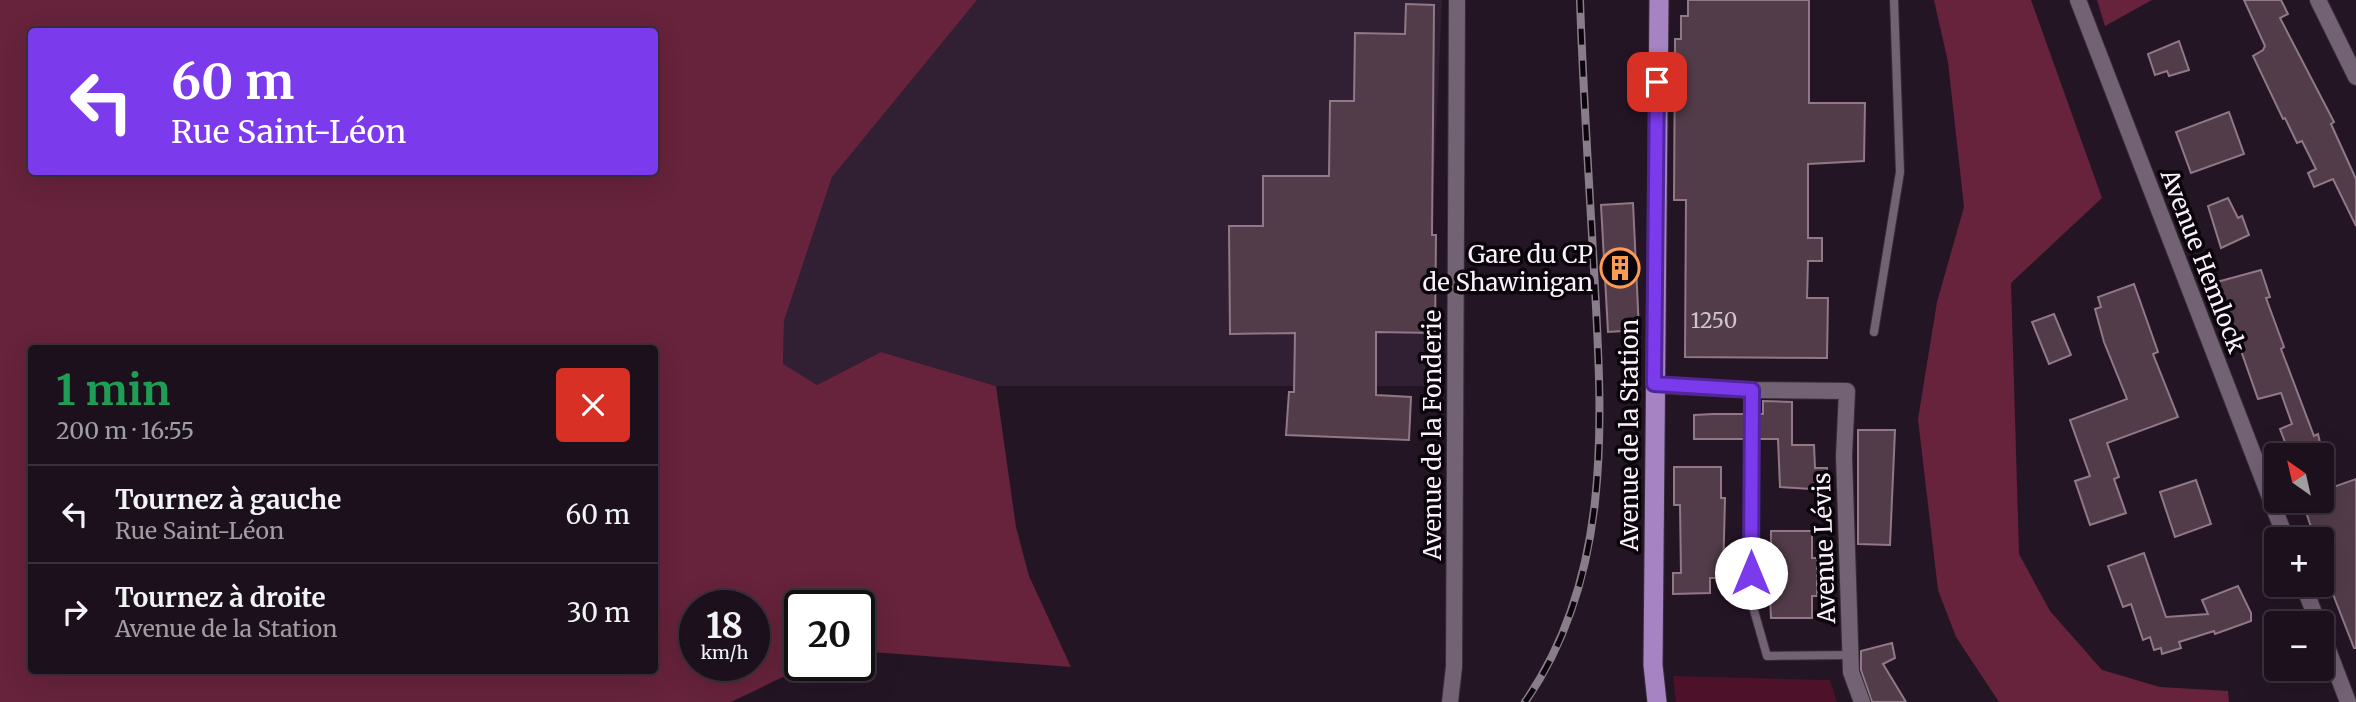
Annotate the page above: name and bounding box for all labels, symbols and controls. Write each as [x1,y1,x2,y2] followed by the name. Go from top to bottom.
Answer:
[171,51,294,112] text: 60 m
[1627,52,1687,112] pin
[56,56,147,147] icon: left
[1638,63,1676,101] icon: arrive
[171,112,406,152] text: Rue Saint-Léon
[2153,164,2253,358] street label: Avenue Hemlock
[1423,239,1593,298] place label: Gare du CP de Shawinigan
[1599,247,1641,289] building icon: Gare du CP de Shawinigan
[1691,307,1737,334] house number: 1250
[1417,310,1448,561] street label: Avenue de la Fonderie
[1614,319,1645,552] street label: Avenue de la Station
[56,364,170,416] text: 1 min
[556,368,630,442] button: close
[56,416,194,445] text: 200 m · 16:55
[2264,443,2334,513] north arrow
[2264,443,2334,681] map controls
[1806,472,1842,625] street label: Avenue Lévis
[115,483,341,516] text: Tournez à gauche
[56,495,94,533] icon: left
[566,498,630,531] text: 60 m
[115,516,284,545] text: Rue Saint-Léon
[2264,527,2334,597] button: +
[1714,536,1788,610] position arrow
[115,581,326,614] text: Tournez à droite
[784,590,875,681] speed limit sign: 20
[56,593,94,631] icon: right
[567,596,630,629] text: 30 m
[706,604,743,648] text: 18
[2264,611,2334,681] button: −
[115,614,337,643] text: Avenue de la Station
[701,641,748,664] text: km/h

